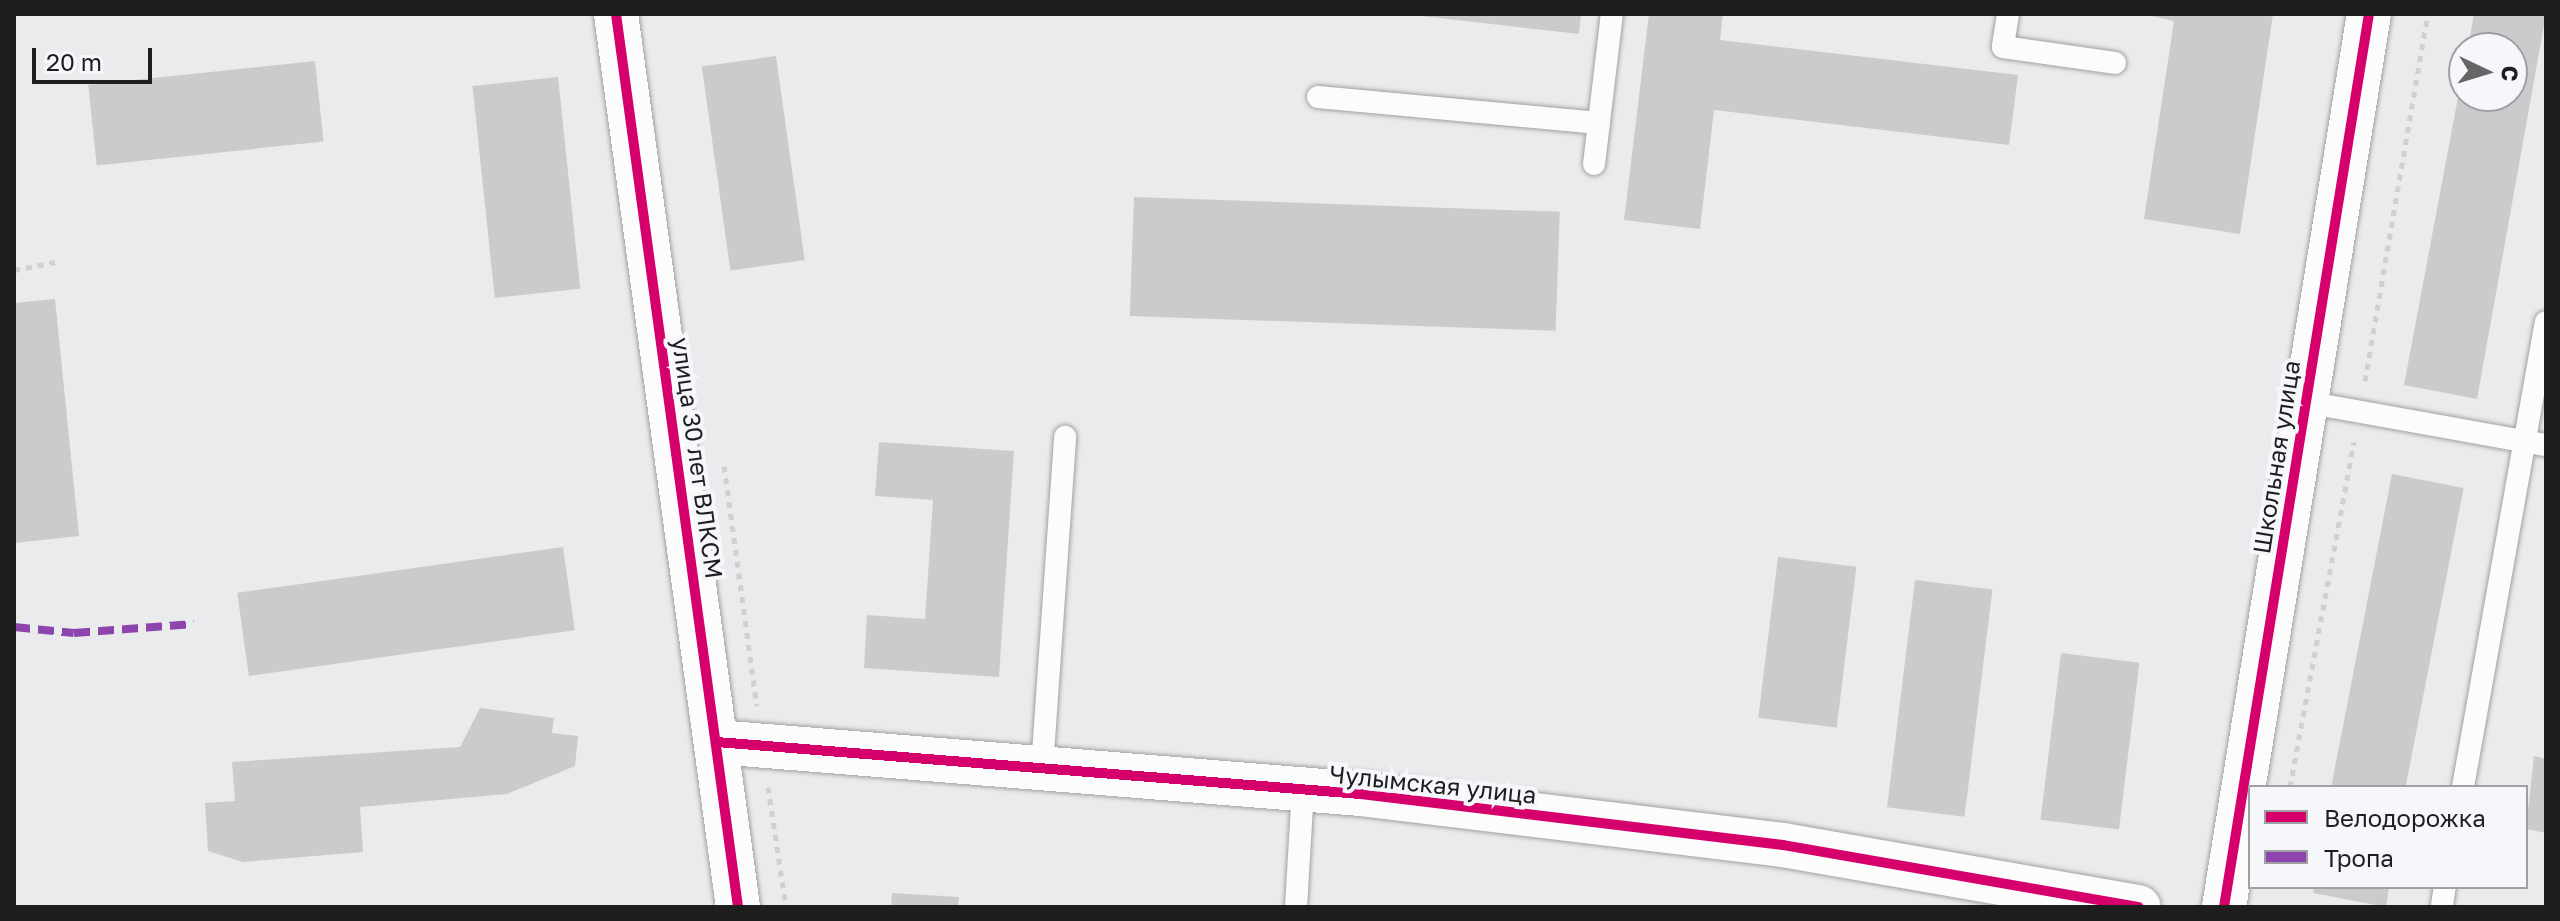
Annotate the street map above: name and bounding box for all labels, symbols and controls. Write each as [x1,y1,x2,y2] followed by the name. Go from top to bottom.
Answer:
[36,32,156,82] scale bar
[2448,32,2528,112] north arrow
[46,47,102,76] text: 20 m
[2496,65,2524,82] text: С
[667,336,729,580] street label: улица 30 лет ВЛКСМ
[2246,358,2306,556] street label: Школьная улица
[1328,759,1538,809] street label: Чулымская улица
[2248,785,2528,889] legend
[2324,803,2486,832] text: Велодорожка
[2324,843,2394,872] text: Тропа

